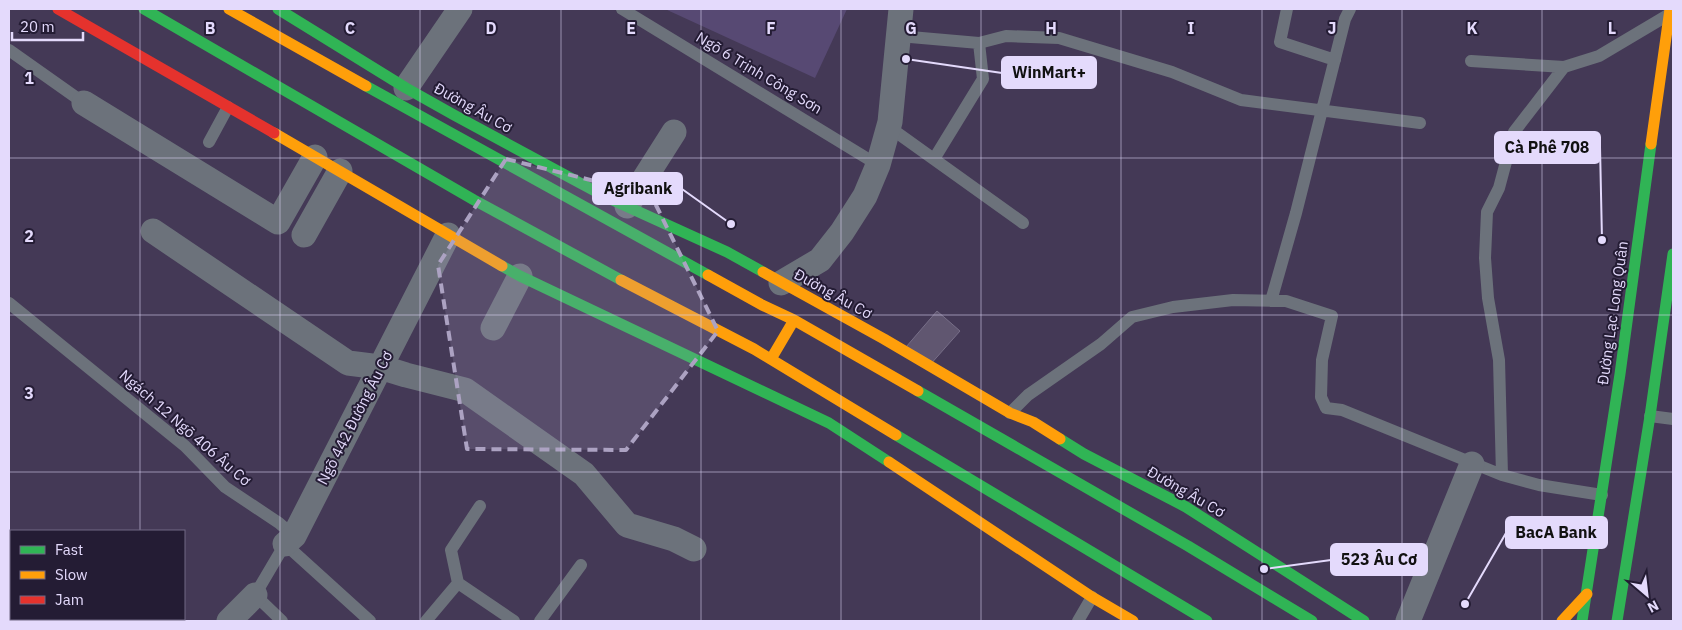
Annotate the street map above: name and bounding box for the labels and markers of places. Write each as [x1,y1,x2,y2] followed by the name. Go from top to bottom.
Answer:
[1002,57,1096,88] callout: WinMart+
[1495,132,1600,163] callout: Cà Phê 708
[593,173,682,204] callout: Agribank
[1506,517,1607,548] callout: BacA Bank
[1331,544,1427,575] callout: 523 Âu Cơ

